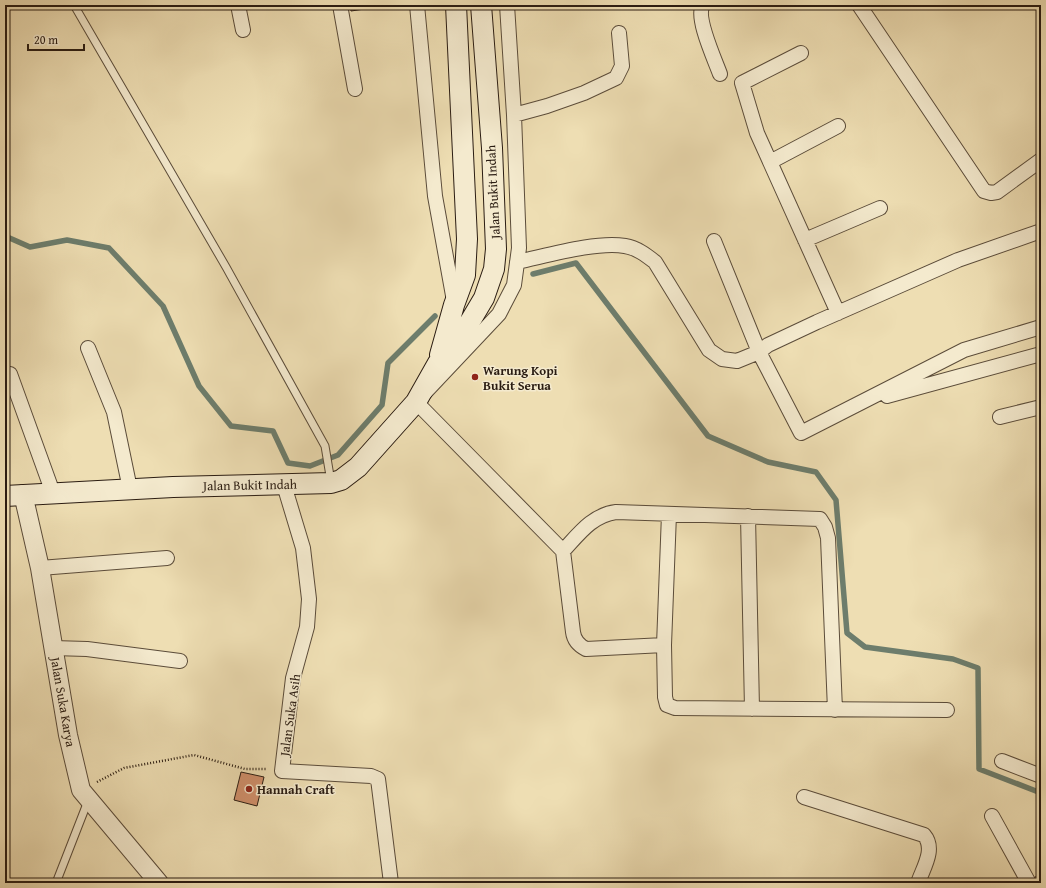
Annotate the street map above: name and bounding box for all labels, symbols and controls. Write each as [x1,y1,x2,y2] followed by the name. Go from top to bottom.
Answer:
[28,26,84,52] scale bar
[34,31,58,48] text: 20 m
[481,144,505,241] street label: Jalan Bukit Indah
[483,361,558,395] place label: Warung Kopi Bukit Serua
[470,372,480,382] marker: Warung Kopi Bukit Serua
[201,475,298,495] street label: Jalan Bukit Indah
[45,654,80,749] street label: Jalan Suka Karya
[275,672,305,759] street label: Jalan Suka Asih
[257,780,335,799] place label: Hannah Craft
[244,784,254,794] marker: Hannah Craft

